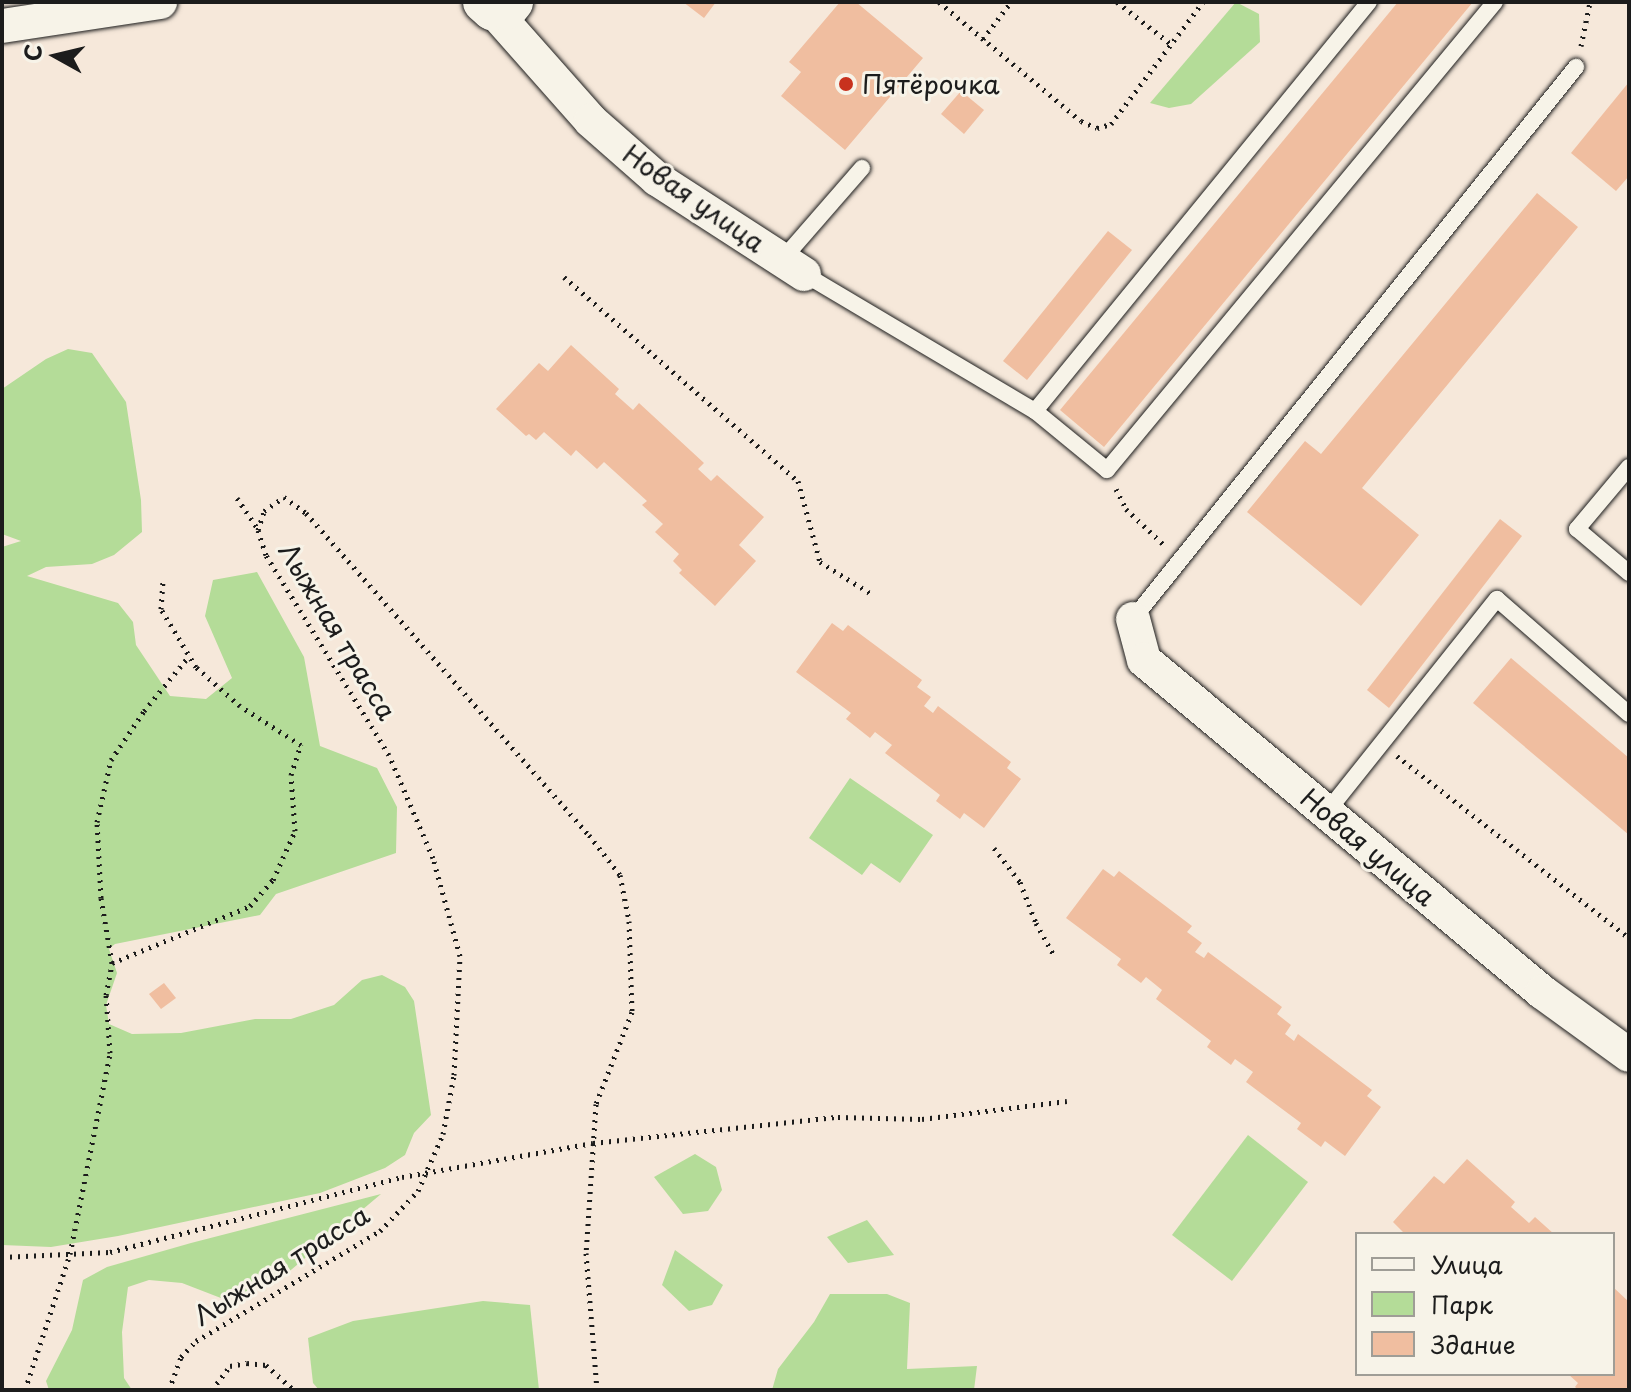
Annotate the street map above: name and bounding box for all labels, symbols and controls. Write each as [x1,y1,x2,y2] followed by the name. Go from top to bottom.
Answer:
[16,16,96,96] north arrow
[14,42,49,63] text: С
[862,68,1000,100] place label: Пятёрочка
[837,75,855,93] marker: Пятёрочка
[617,138,771,258] street label: Новая улица
[273,536,403,726] street label: Лыжная трасса
[1294,782,1442,912] street label: Новая улица
[187,1198,375,1332] street label: Лыжная трасса
[1355,1232,1615,1376] legend
[1431,1246,1503,1282] text: Улица
[1431,1286,1493,1322] text: Парк
[1431,1326,1516,1362] text: Здание

